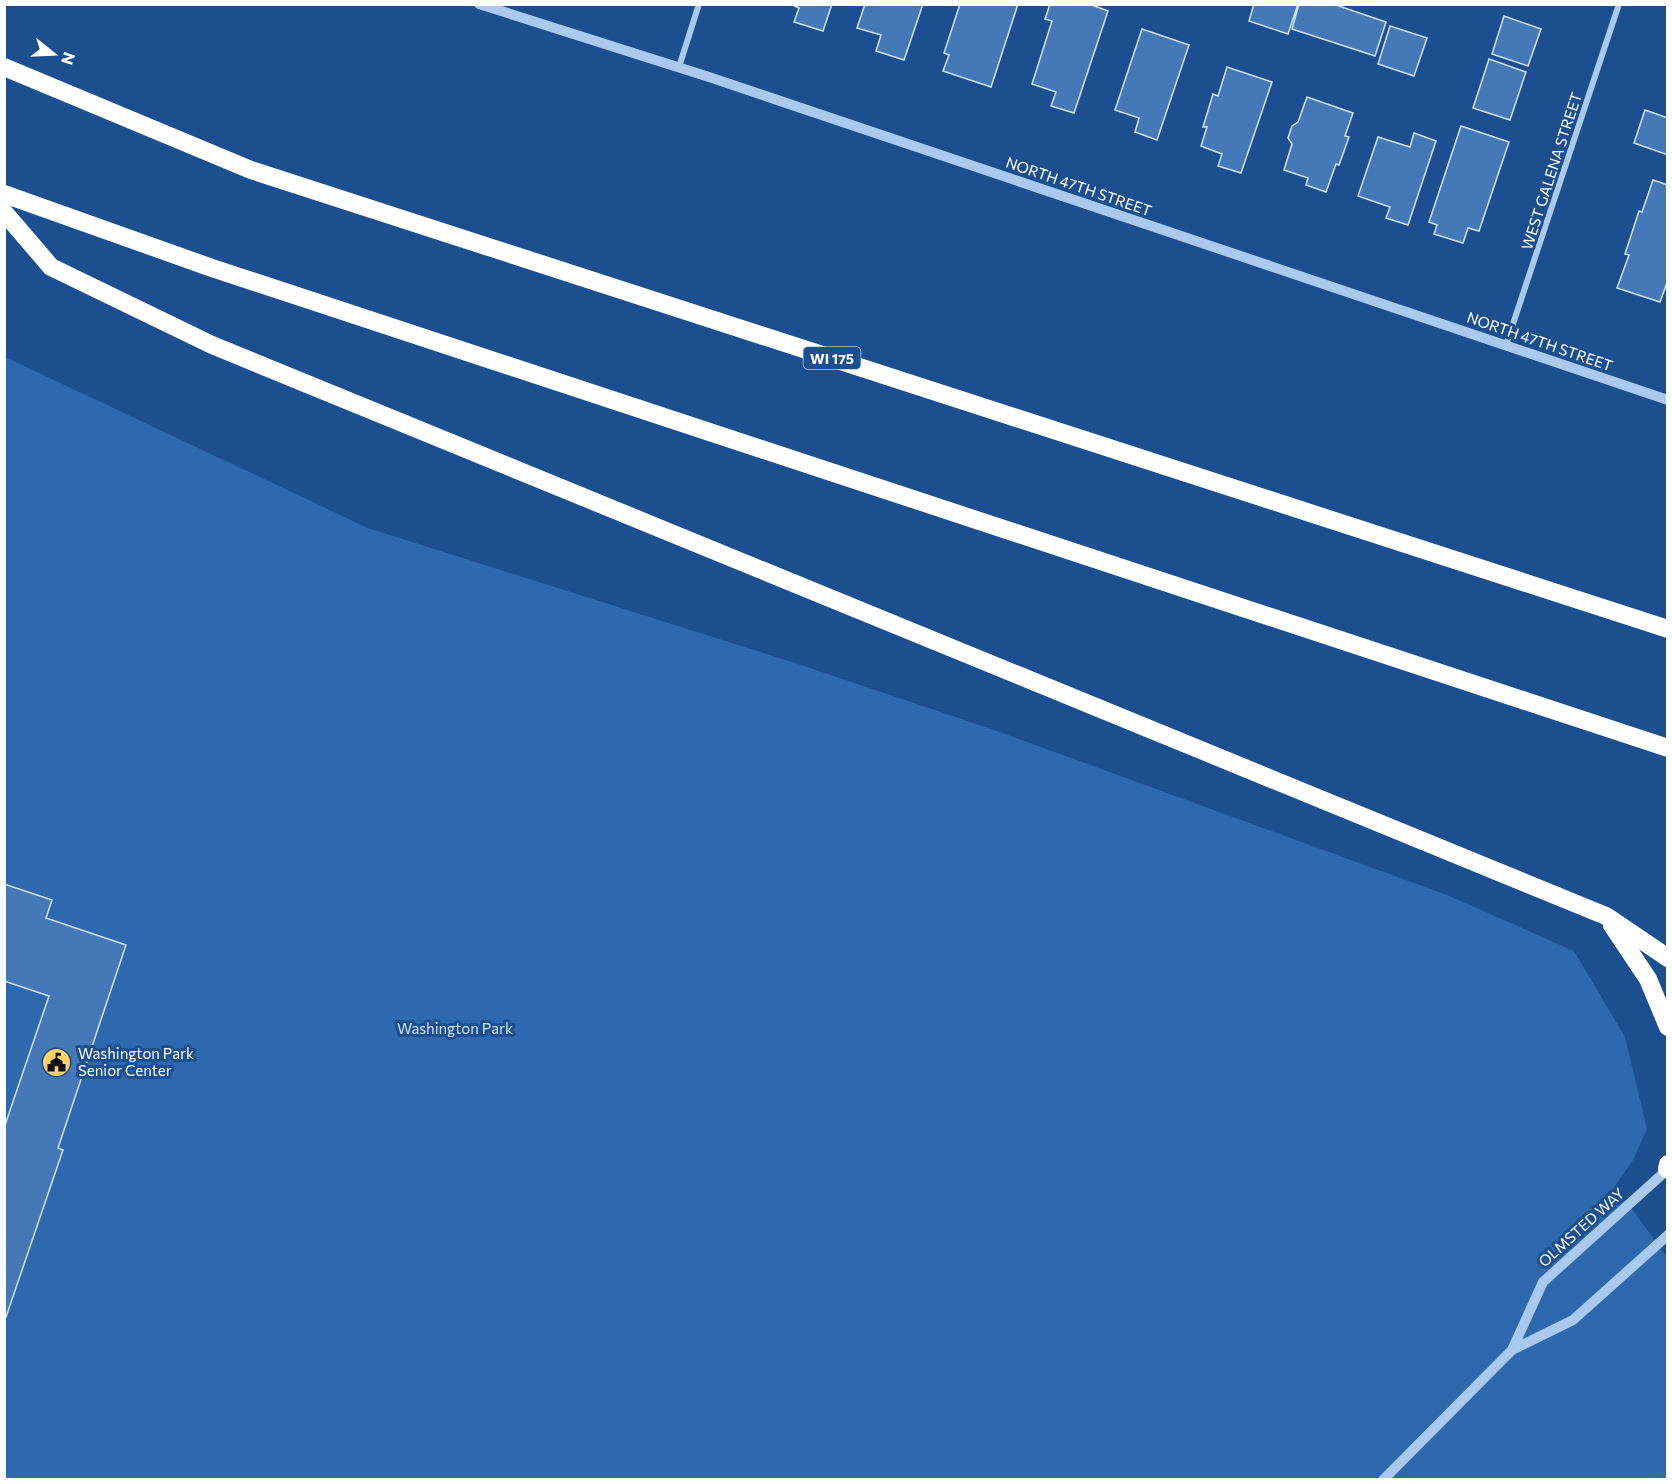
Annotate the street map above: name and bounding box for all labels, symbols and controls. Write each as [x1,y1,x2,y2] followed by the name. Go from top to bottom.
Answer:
[24,24,84,84] north arrow
[58,50,80,67] text: N
[1517,90,1585,252] street label: WEST GALENA STREET
[1004,153,1155,220] street label: NORTH 47TH STREET
[1465,308,1616,375] street label: NORTH 47TH STREET
[804,347,860,369] road number: WI 175
[397,1019,513,1037] park label: Washington Park
[78,1044,194,1079] place label: Washington Park Senior Center
[41,1046,73,1078] public building icon: Washington Park Senior Center
[1534,1184,1628,1270] street label: OLMSTED WAY

